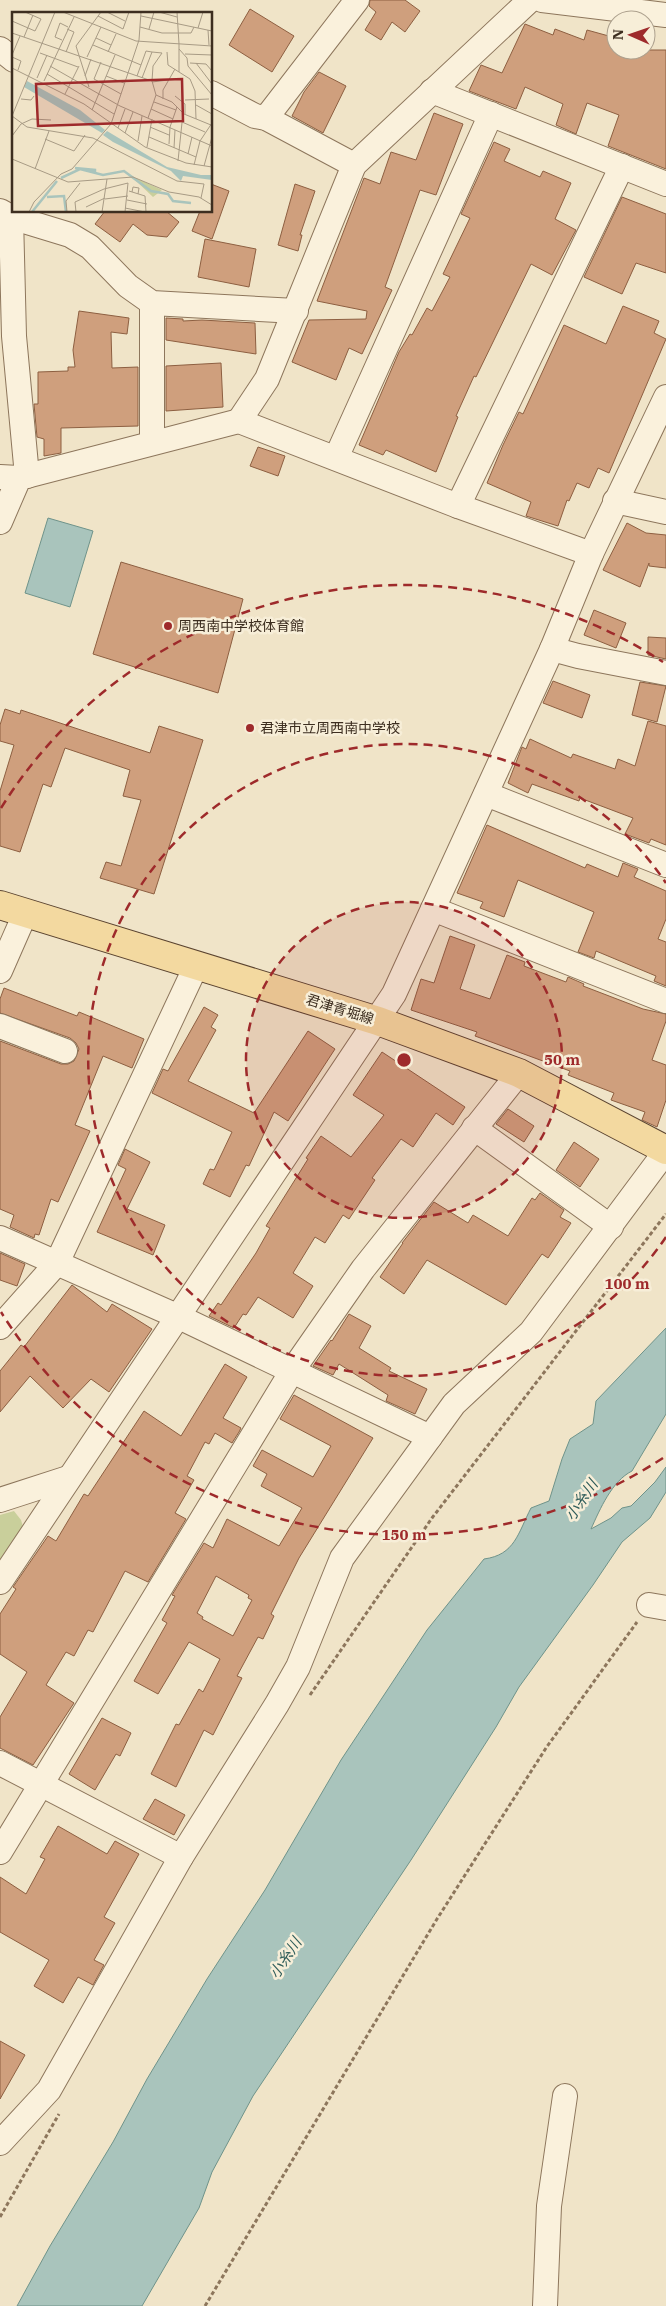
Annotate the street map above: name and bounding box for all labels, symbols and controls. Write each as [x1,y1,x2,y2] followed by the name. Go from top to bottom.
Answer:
[606,10,656,60] north arrow
[12,12,212,212] inset map
[609,29,627,40] text: N
[178,617,304,635] place label: 周西南中学校体育館
[162,620,174,632] marker: 周西南中学校体育館
[260,719,400,737] place label: 君津市立周西南中学校
[244,722,256,734] marker: 君津市立周西南中学校
[304,990,376,1028] street label: 君津青堀線
[544,1050,580,1069] text: 50 m
[395,1051,413,1069] centre of rings
[604,1274,650,1293] text: 100 m
[561,1474,603,1524] water label: 小糸川
[381,1525,427,1544] text: 150 m
[265,1932,306,1982] water label: 小糸川

